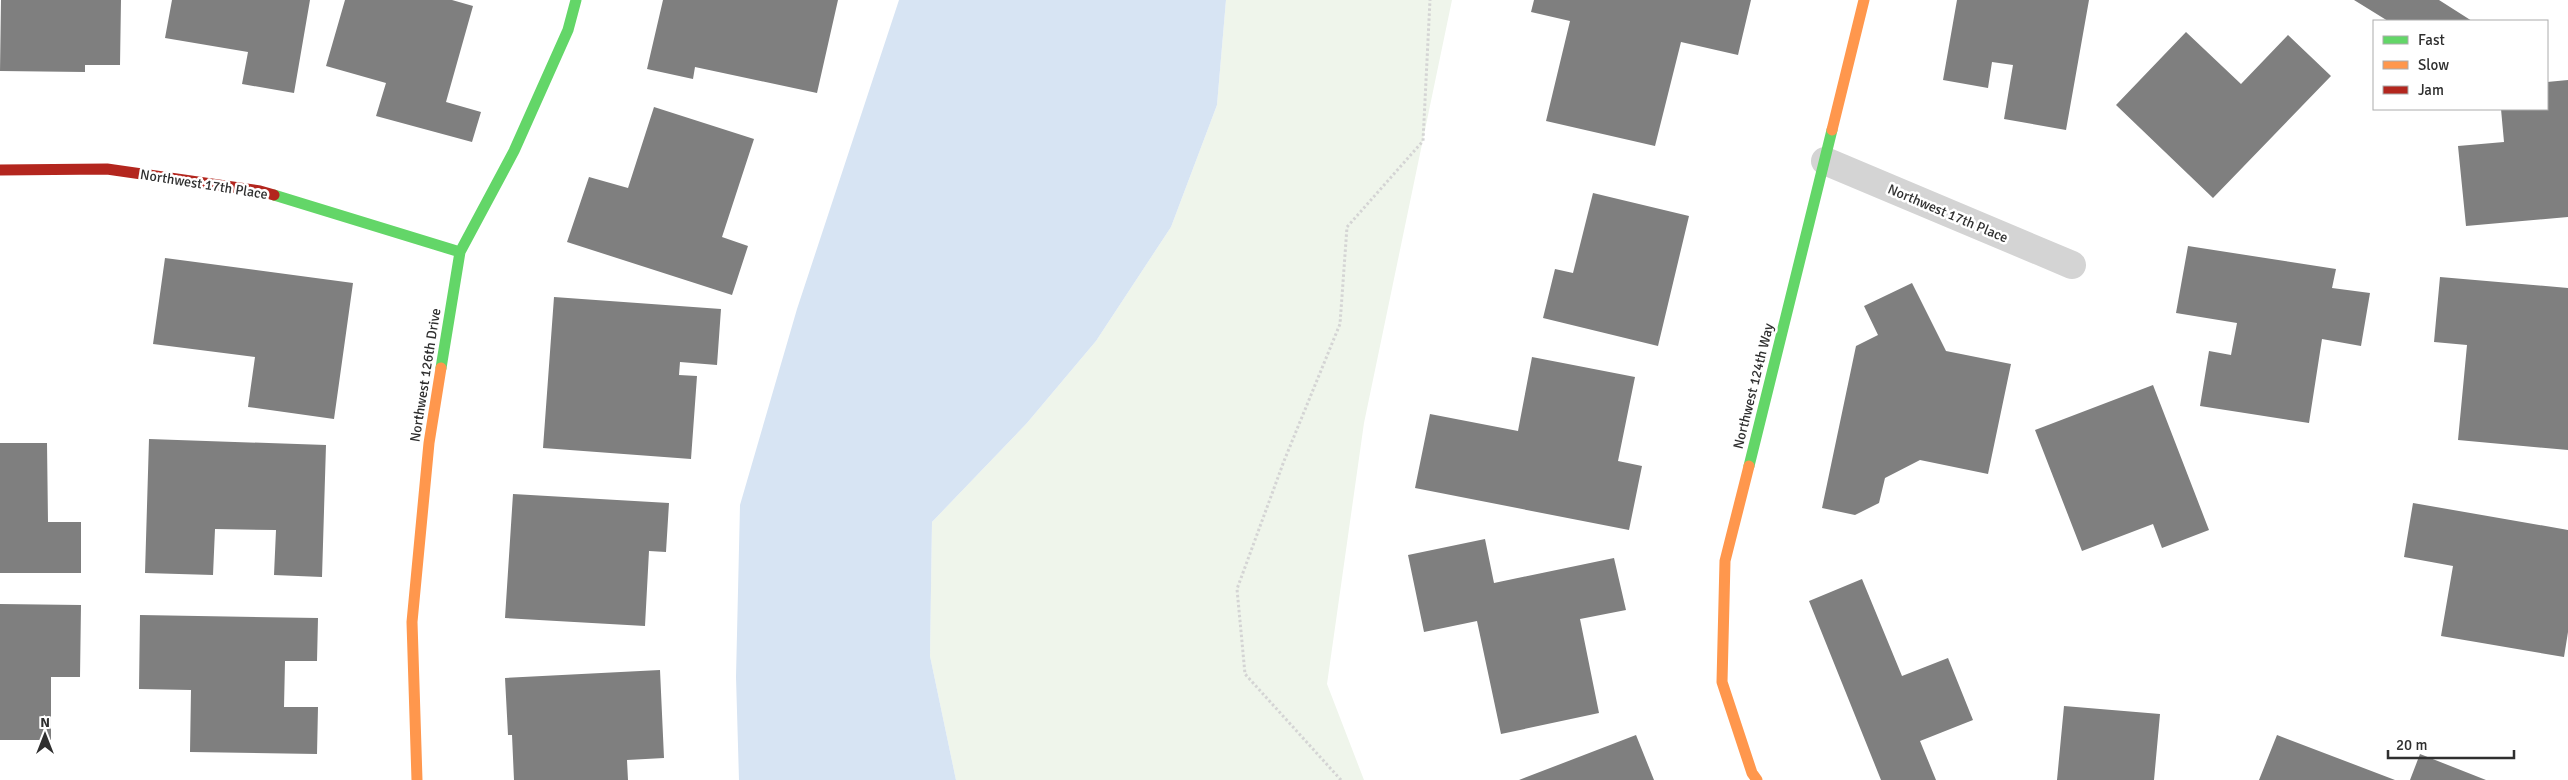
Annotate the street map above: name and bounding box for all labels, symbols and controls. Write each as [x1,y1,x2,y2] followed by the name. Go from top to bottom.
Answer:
[2373,20,2548,110] legend
[2418,31,2445,49] text: Fast
[2418,56,2449,74] text: Slow
[2418,81,2444,99] text: Jam
[139,166,269,203] street label: Northwest 17th Place
[1885,180,2010,246] street label: Northwest 17th Place
[407,307,444,443] street label: Northwest 126th Drive
[1730,321,1777,451] street label: Northwest 124th Way
[20,710,70,760] north arrow
[40,714,50,731] text: N
[2388,728,2514,760] scale bar
[2396,736,2427,754] text: 20 m

